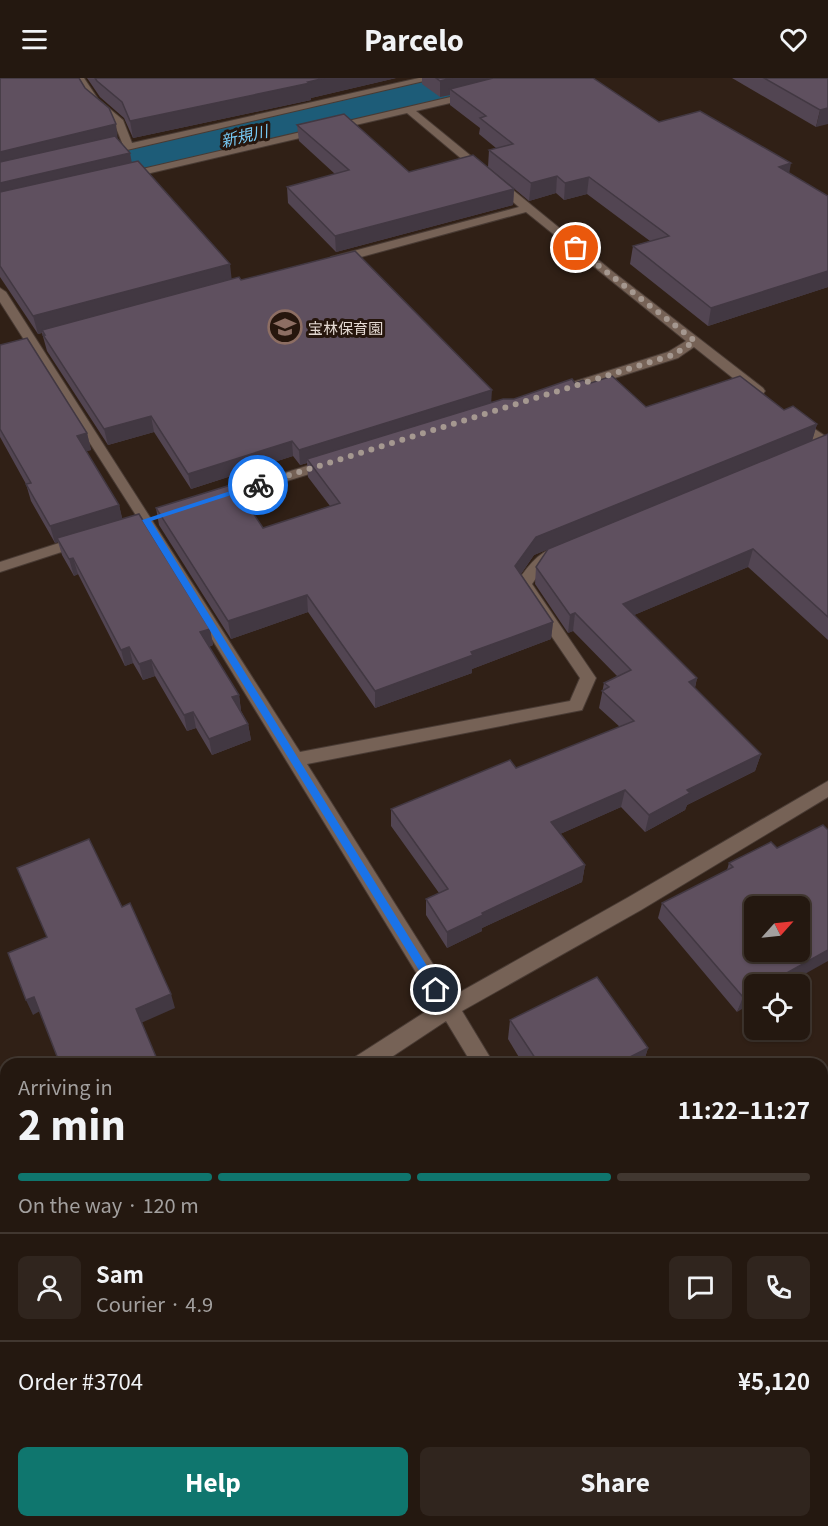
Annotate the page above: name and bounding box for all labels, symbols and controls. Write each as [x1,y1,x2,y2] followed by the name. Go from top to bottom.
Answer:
[364,20,464,59] text: Parcelo
[18,23,51,56] icon: menu
[777,23,810,56] icon: heart
[218,117,272,152] water label: 新規川
[550,222,601,273] pin
[559,231,592,264] icon: bag
[267,309,303,345] school or university icon: 宝林保育園
[308,317,383,338] place label: 宝林保育園
[228,455,288,515] courier
[242,469,275,502] icon: bike
[744,896,810,962] north arrow
[744,896,810,1040] map controls
[410,964,461,1015] pin
[419,973,452,1006] icon: home
[744,974,810,1040] button: locate
[18,1072,113,1101] text: Arriving in
[678,1093,810,1125] text: 11:22–11:27
[18,1095,126,1151] text: 2 min
[18,1190,199,1219] text: On the way · 120 m
[18,1256,81,1319] button: person
[669,1256,732,1319] button: chat
[747,1256,810,1319] button: phone
[96,1257,144,1289] text: Sam
[96,1289,213,1318] text: Courier · 4.9
[18,1364,143,1396] text: Order #3704
[738,1364,810,1396] text: ¥5,120
[18,1447,408,1516] button: Help
[420,1447,810,1516] button: Share

